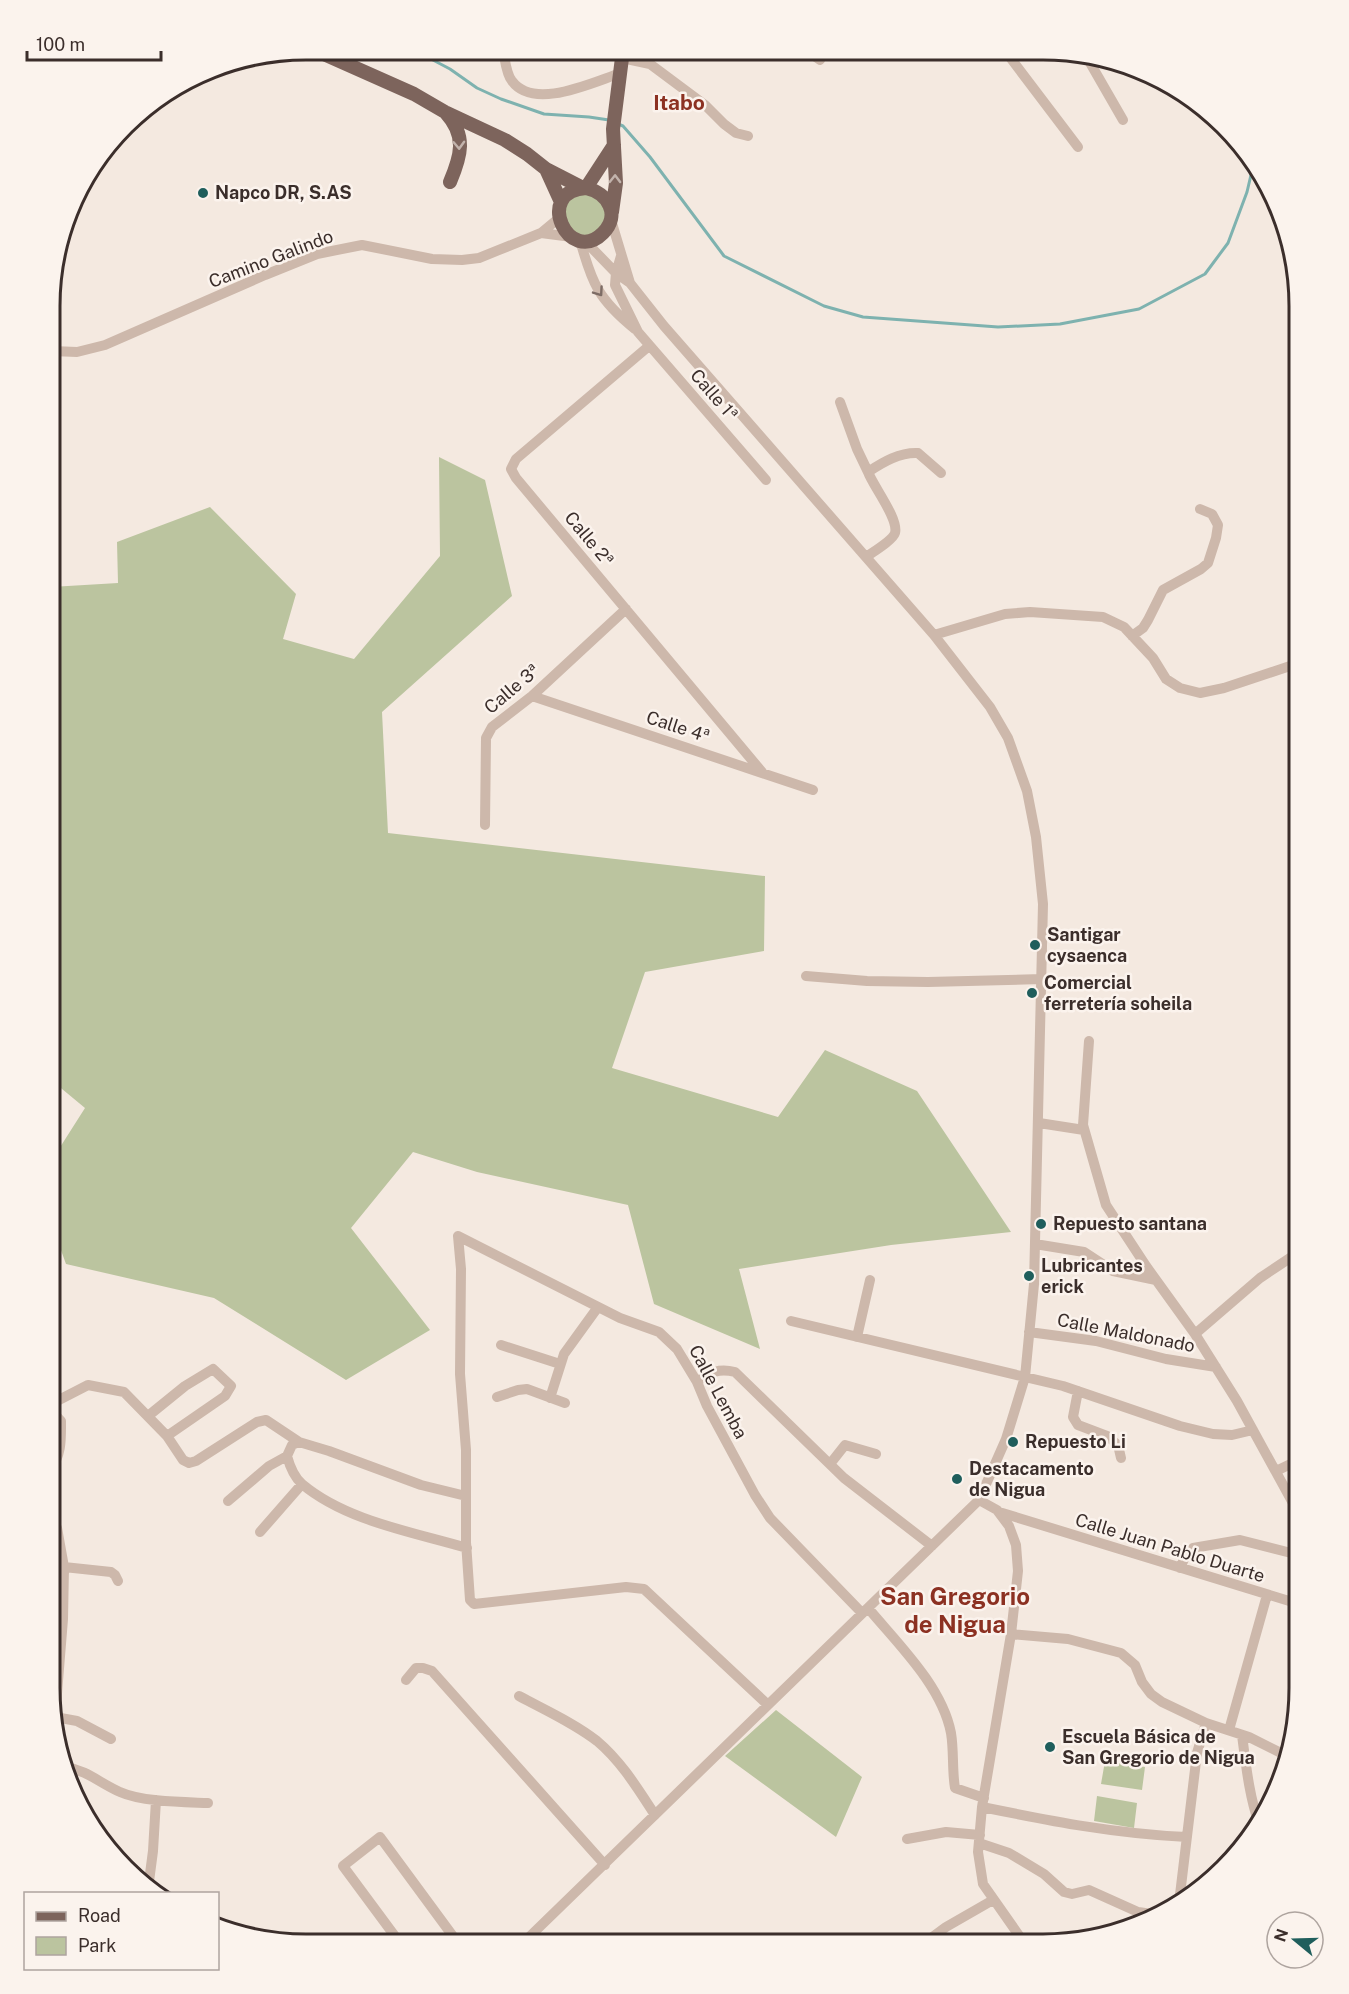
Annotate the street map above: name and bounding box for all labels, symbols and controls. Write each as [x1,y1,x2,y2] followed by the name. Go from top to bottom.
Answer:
[27,24,160,62] scale bar
[36,34,85,55] text: 100 m
[653,90,705,115] district label: Itabo
[453,141,466,150] one-way arrow
[609,175,621,184] one-way arrow
[215,182,352,203] place label: Napco DR, S.AS
[196,186,210,200] marker: Napco DR, S.AS
[206,225,336,292] street label: Camino Galindo
[592,286,603,297] one-way arrow
[686,365,742,425] street label: Calle 1ª
[560,507,618,570] street label: Calle 2ª
[480,659,544,718] street label: Calle 3ª
[644,706,713,747] street label: Calle 4ª
[1047,924,1127,966] place label: Santigar cysaenca
[1028,938,1042,952] marker: Santigar cysaenca
[1044,972,1192,1014] place label: Comercial ferretería soheila
[1025,986,1039,1000] marker: Comercial ferretería soheila
[1053,1213,1207,1234] place label: Repuesto santana
[1034,1217,1048,1231] marker: Repuesto santana
[1041,1255,1143,1297] place label: Lubricantes erick
[1022,1269,1036,1283] marker: Lubricantes erick
[1055,1309,1197,1356] street label: Calle Maldonado
[685,1341,752,1442] street label: Calle Lemba
[1025,1431,1126,1452] place label: Repuesto Li
[1006,1435,1020,1449] marker: Repuesto Li
[969,1458,1094,1500] place label: Destacamento de Nigua
[950,1472,964,1486] marker: Destacamento de Nigua
[1073,1509,1267,1586] street label: Calle Juan Pablo Duarte
[880,1582,1030,1638] district label: San Gregorio de Nigua
[1062,1726,1255,1768] place label: Escuela Básica de San Gregorio de Nigua
[1043,1740,1057,1754] marker: Escuela Básica de San Gregorio de Nigua
[24,1892,219,1970] legend
[78,1905,121,1926] text: Road
[1265,1910,1325,1970] north arrow
[1270,1926,1292,1944] text: N
[78,1935,116,1956] text: Park

